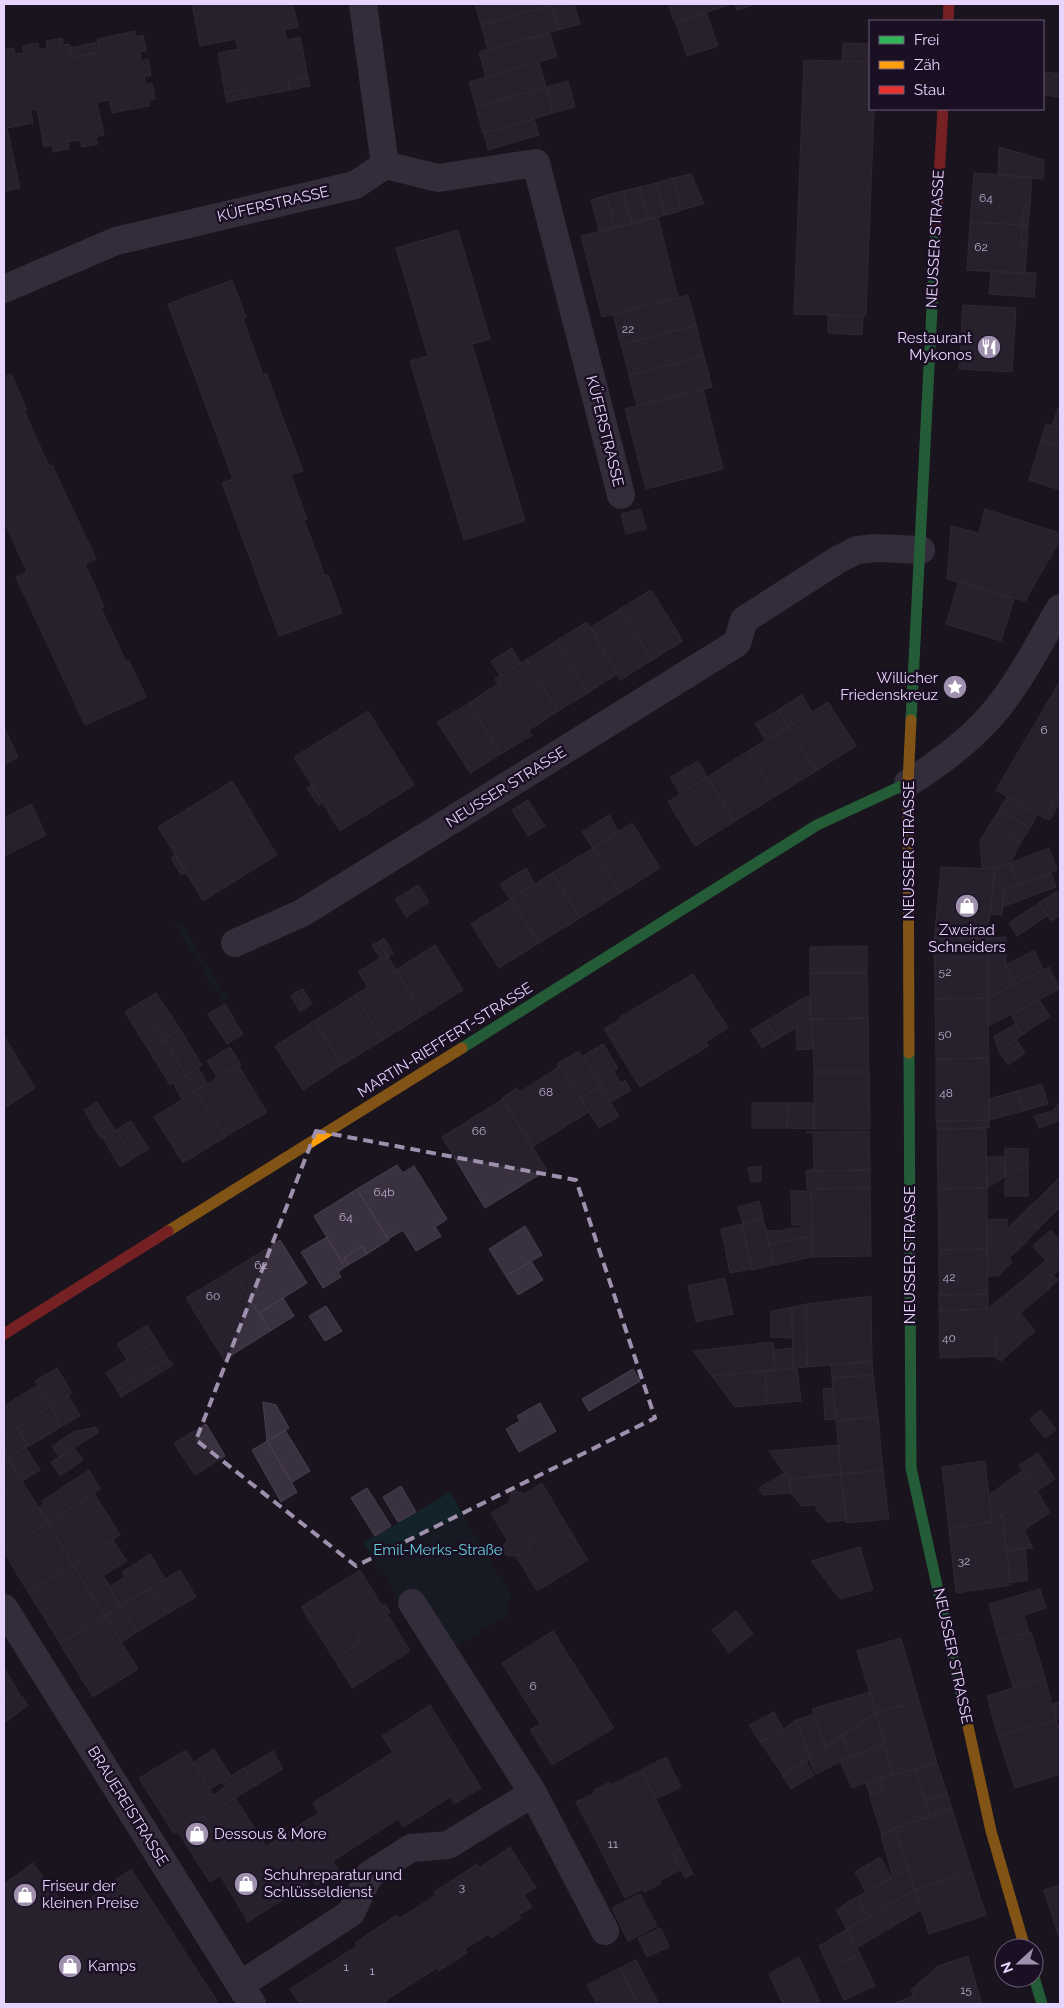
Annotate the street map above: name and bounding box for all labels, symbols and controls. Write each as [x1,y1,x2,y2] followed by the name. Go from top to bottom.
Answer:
[869,20,1044,110] legend
[914,31,939,49] text: Frei
[914,56,940,74] text: Zäh
[914,81,945,99] text: Stau
[922,169,948,309] street label: NEUSSER STRASSE
[215,181,331,226] street label: KÜFERSTRASSE
[979,191,993,205] house number: 64
[974,240,988,254] house number: 62
[622,322,634,336] house number: 22
[897,329,972,364] place label: Restaurant Mykonos
[976,334,1002,360] restaurant icon: Restaurant Mykonos
[582,373,628,489] street label: KÜFERSTRASSE
[840,669,939,704] place label: Willicher Friedenskreuz
[942,674,968,700] place icon: Willicher Friedenskreuz
[1040,723,1048,737] house number: 6
[443,743,569,831] street label: NEUSSER STRASSE
[900,781,918,919] street label: NEUSSER STRASSE
[954,893,980,919] shop icon: Zweirad Schneiders
[928,921,1006,956] place label: Zweirad Schneiders
[939,965,951,979] house number: 52
[354,979,536,1101] street label: MARTIN-RIEFFERT-STRASSE
[938,1027,952,1041] house number: 50
[539,1085,553,1099] house number: 68
[939,1086,953,1100] house number: 48
[472,1124,486,1138] house number: 66
[373,1185,395,1199] house number: 64b
[901,1186,919,1324] street label: NEUSSER STRASSE
[339,1210,353,1224] house number: 64
[254,1258,268,1272] house number: 62
[943,1270,955,1284] house number: 42
[206,1289,220,1303] house number: 60
[942,1331,956,1345] house number: 40
[373,1541,503,1559] park label: Emil-Merks-Straße
[958,1554,970,1568] house number: 32
[930,1586,976,1726] street label: NEUSSER STRASSE
[529,1679,537,1693] house number: 6
[84,1743,172,1869] street label: BRAUEREISTRASSE
[184,1821,210,1847] shop icon: Dessous & More
[214,1825,327,1843] place label: Dessous & More
[608,1837,618,1851] house number: 11
[264,1866,402,1901] place label: Schuhreparatur und Schlüsseldienst
[233,1871,259,1897] shop icon: Schuhreparatur und Schlüsseldienst
[42,1877,139,1912] place label: Friseur der kleinen Preise
[459,1880,465,1894] house number: 3
[12,1882,38,1908] shop icon: Friseur der kleinen Preise
[994,1938,1044,1988] north arrow
[57,1953,83,1979] shop icon: Kamps
[88,1957,136,1975] place label: Kamps
[343,1960,349,1974] house number: 1
[997,1960,1016,1976] text: N
[369,1964,375,1978] house number: 1
[960,1983,972,1997] house number: 15

